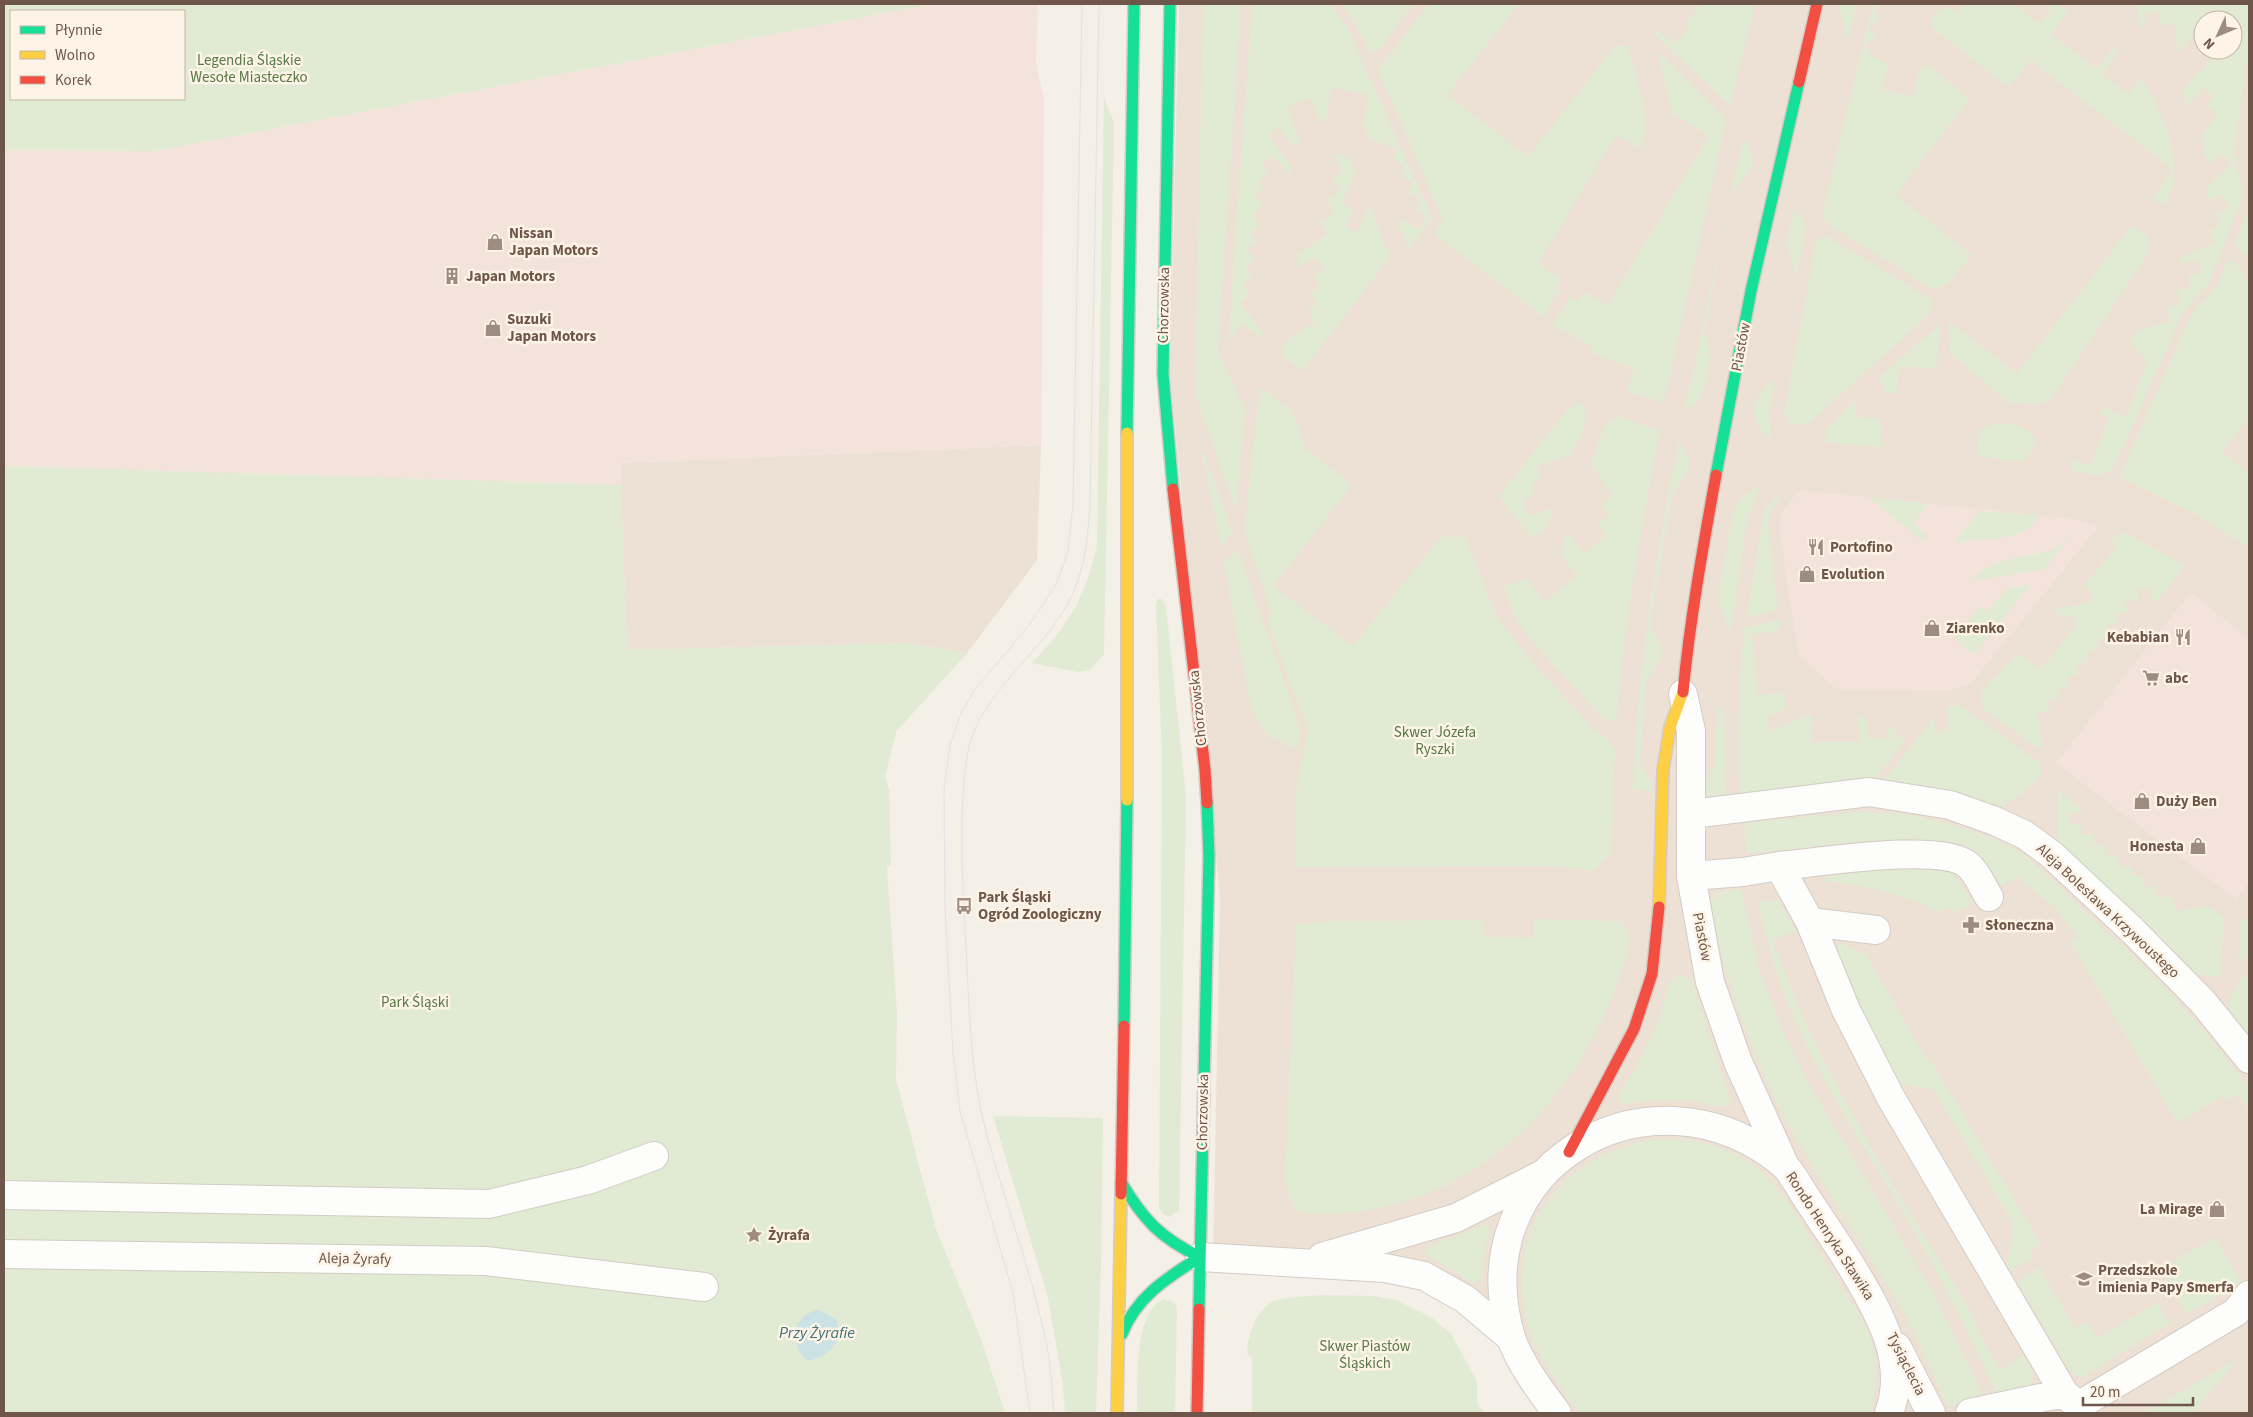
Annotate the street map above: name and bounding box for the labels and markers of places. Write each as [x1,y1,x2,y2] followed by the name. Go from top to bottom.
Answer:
[509,223,598,261] place label: Nissan Japan Motors
[485,232,505,252] shop icon: Nissan Japan Motors
[442,266,462,286] building icon: Japan Motors
[466,266,555,287] place label: Japan Motors
[507,309,596,347] place label: Suzuki Japan Motors
[483,318,503,338] shop icon: Suzuki Japan Motors
[1806,537,1826,557] restaurant icon: Portofino
[1830,537,1893,558] place label: Portofino
[1797,564,1817,584] shop icon: Evolution
[1821,564,1885,585] place label: Evolution
[1922,618,1942,638] shop icon: Ziarenko
[1946,618,2004,639] place label: Ziarenko
[2107,627,2169,648] place label: Kebabian
[2173,627,2193,647] restaurant icon: Kebabian
[2141,668,2161,688] supermarket icon: abc
[2165,668,2189,689] place label: abc
[2132,791,2152,811] shop icon: Duży Ben
[2156,791,2217,812] place label: Duży Ben
[2130,836,2184,857] place label: Honesta
[2188,836,2208,856] shop icon: Honesta
[978,887,1102,925] place label: Park Śląski Ogród Zoologiczny
[954,896,974,916] bus stop icon: Park Śląski Ogród Zoologiczny
[1961,915,1981,935] pharmacy icon: Słoneczna
[1985,915,2054,936] place label: Słoneczna
[2140,1199,2203,1220] place label: La Mirage
[2207,1199,2227,1219] shop icon: La Mirage
[744,1225,764,1245] place icon: Żyrafa
[768,1225,810,1246] place label: Żyrafa
[2098,1260,2234,1298] place label: Przedszkole imienia Papy Smerfa
[2074,1269,2094,1289] school or university icon: Przedszkole imienia Papy Smerfa

